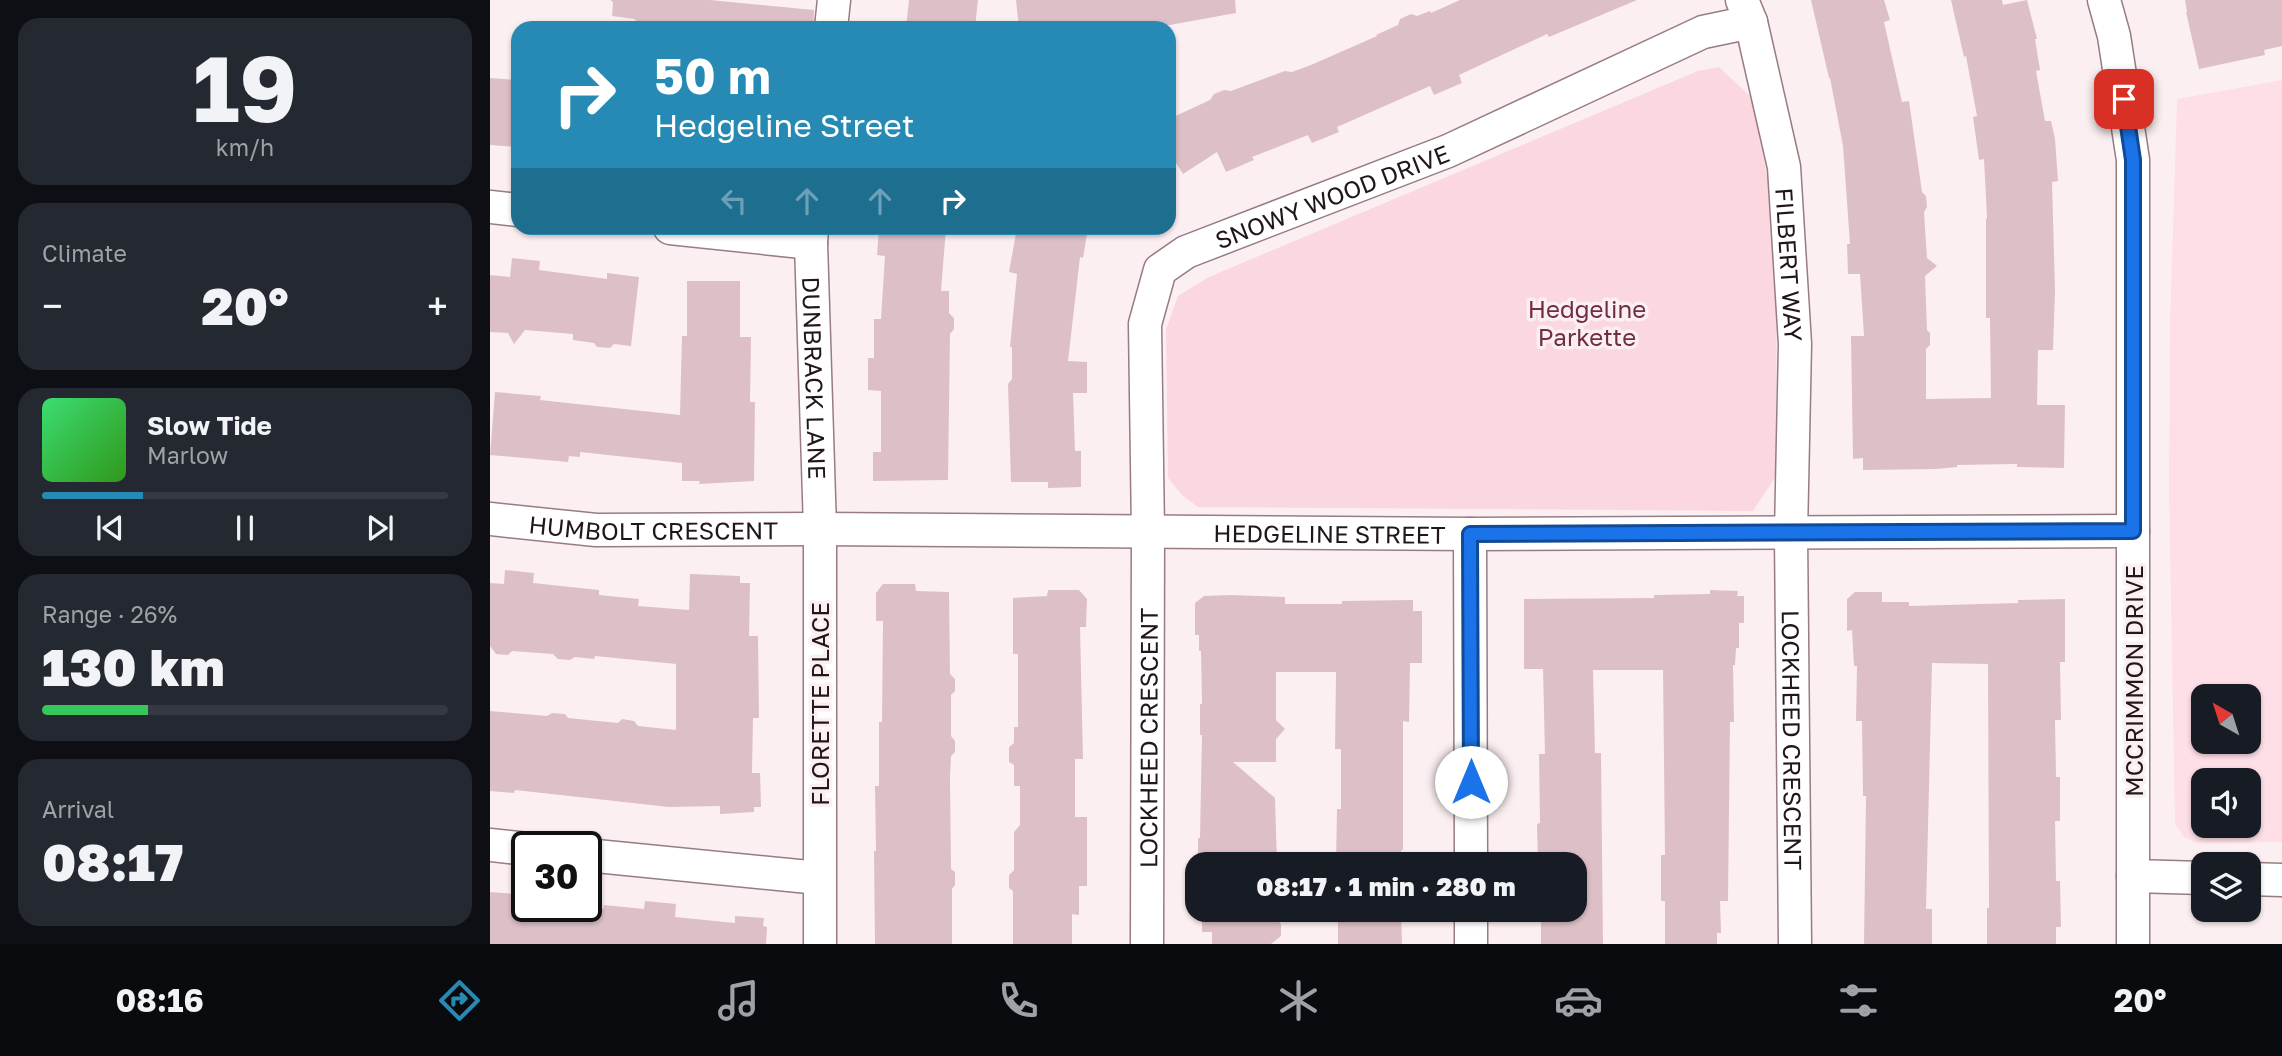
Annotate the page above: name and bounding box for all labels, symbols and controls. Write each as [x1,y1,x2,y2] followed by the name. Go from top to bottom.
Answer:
[193,33,297,142] text: 19
[654,46,771,105] text: 50 m
[539,49,630,140] icon: right
[2094,69,2154,129] pin
[2105,80,2143,118] icon: arrive
[654,106,915,144] text: Hedgeline Street
[216,133,274,161] text: km/h
[1211,138,1453,254] street label: SNOWY WOOD DRIVE
[715,182,753,220] icon: left
[788,182,826,220] icon: ahead
[861,182,899,220] icon: ahead
[934,182,972,220] icon: right
[1771,187,1809,343] street label: FILBERT WAY
[42,239,127,267] text: Climate
[202,274,288,336] text: 20°
[798,276,833,480] street label: DUNBRACK LANE
[42,283,63,328] text: −
[427,283,448,328] text: +
[1528,294,1646,351] park label: Hedgeline Parkette
[147,410,272,441] text: Slow Tide
[147,441,228,469] text: Marlow
[91,509,129,547] icon: previous
[226,509,264,547] icon: pause
[361,509,399,547] icon: next
[527,509,778,545] street label: HUMBOLT CRESCENT
[1213,518,1446,548] street label: HEDGELINE STREET
[2119,565,2148,797] street label: MCCRIMMON DRIVE
[42,600,177,628] text: Range · 26%
[805,602,834,806] street label: FLORETTE PLACE
[1133,608,1162,868] street label: LOCKHEED CRESCENT
[1777,610,1809,871] street label: LOCKHEED CRESCENT
[42,635,225,697] text: 130 km
[2191,684,2261,754] north arrow
[2191,684,2261,922] map controls
[1434,745,1508,819] position arrow
[2191,768,2261,838] button: sound
[42,795,114,823] text: Arrival
[42,830,183,892] text: 08:17
[511,831,602,922] speed limit sign: 30
[2191,852,2261,922] button: layers
[1256,871,1516,902] text: 08:17 · 1 min · 280 m
[435,976,484,1025] icon: directions
[714,976,763,1025] icon: music
[994,976,1043,1025] icon: phone
[1274,976,1323,1025] icon: climate
[1554,976,1603,1025] icon: car
[1834,976,1883,1025] icon: filters
[115,981,204,1019] text: 08:16
[2114,981,2166,1019] text: 20°

